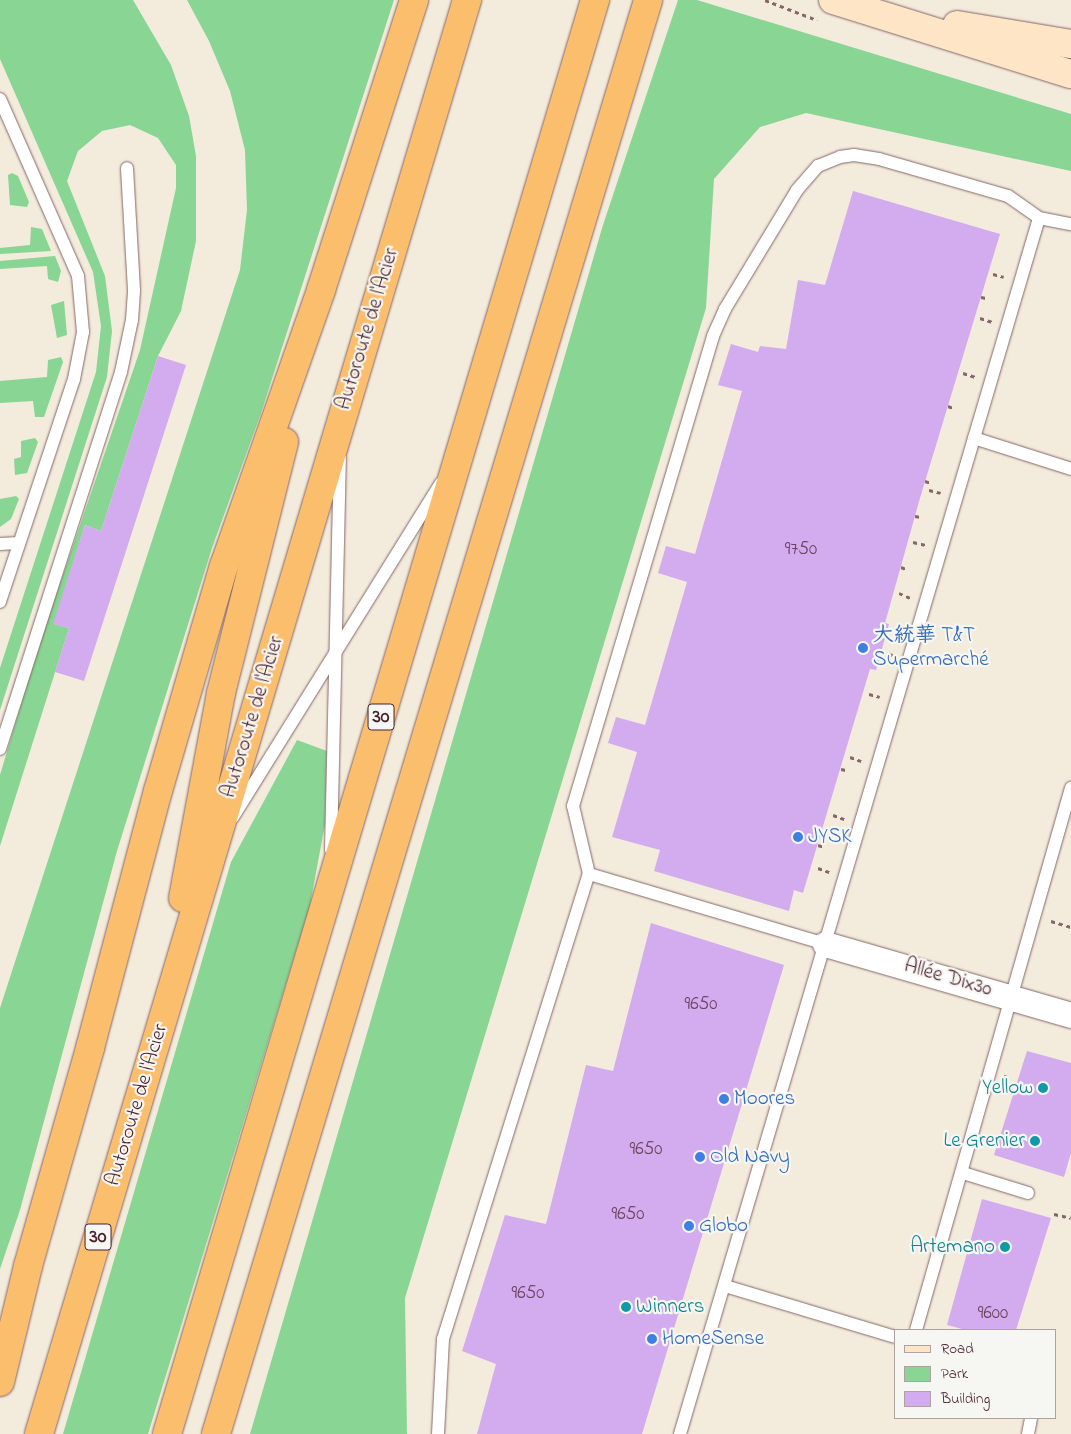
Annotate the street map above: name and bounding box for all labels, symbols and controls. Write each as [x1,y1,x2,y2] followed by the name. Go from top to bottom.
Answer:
[331,245,405,413] street label: Autoroute de l'Acier
[785,539,817,561] house number: 9750
[873,623,989,673] place label: 大統華 T&T Supermarché
[216,633,290,801] street label: Autoroute de l'Acier
[857,642,869,654] marker: 大統華 T&T Supermarché
[367,700,395,734] road number: 30
[808,824,852,850] place label: JYSK
[792,831,804,843] marker: JYSK
[901,953,995,1003] street label: Allée Dix30
[684,994,718,1016] house number: 9650
[100,1021,174,1189] street label: Autoroute de l'Acier
[982,1075,1033,1101] place label: Yellow
[1037,1082,1049,1094] marker: Yellow
[734,1086,795,1112] place label: Moores
[718,1093,730,1105] marker: Moores
[943,1128,1025,1154] place label: Le Grenier
[1029,1135,1041,1147] marker: Le Grenier
[629,1139,663,1161] house number: 9650
[710,1144,790,1170] place label: Old Navy
[694,1151,706,1163] marker: Old Navy
[611,1204,645,1226] house number: 9650
[699,1213,748,1239] place label: Globo
[84,1220,112,1254] road number: 30
[683,1220,695,1232] marker: Globo
[910,1234,995,1260] place label: Artemano
[999,1241,1011,1253] marker: Artemano
[511,1283,545,1305] house number: 9650
[636,1294,704,1320] place label: Winners
[620,1301,632,1313] marker: Winners
[978,1303,1008,1325] house number: 9600
[662,1326,764,1352] place label: HomeSense
[894,1329,1056,1419] legend
[646,1333,658,1345] marker: HomeSense
[941,1338,974,1360] text: Road
[941,1363,968,1385] text: Park
[941,1388,990,1410] text: Building

